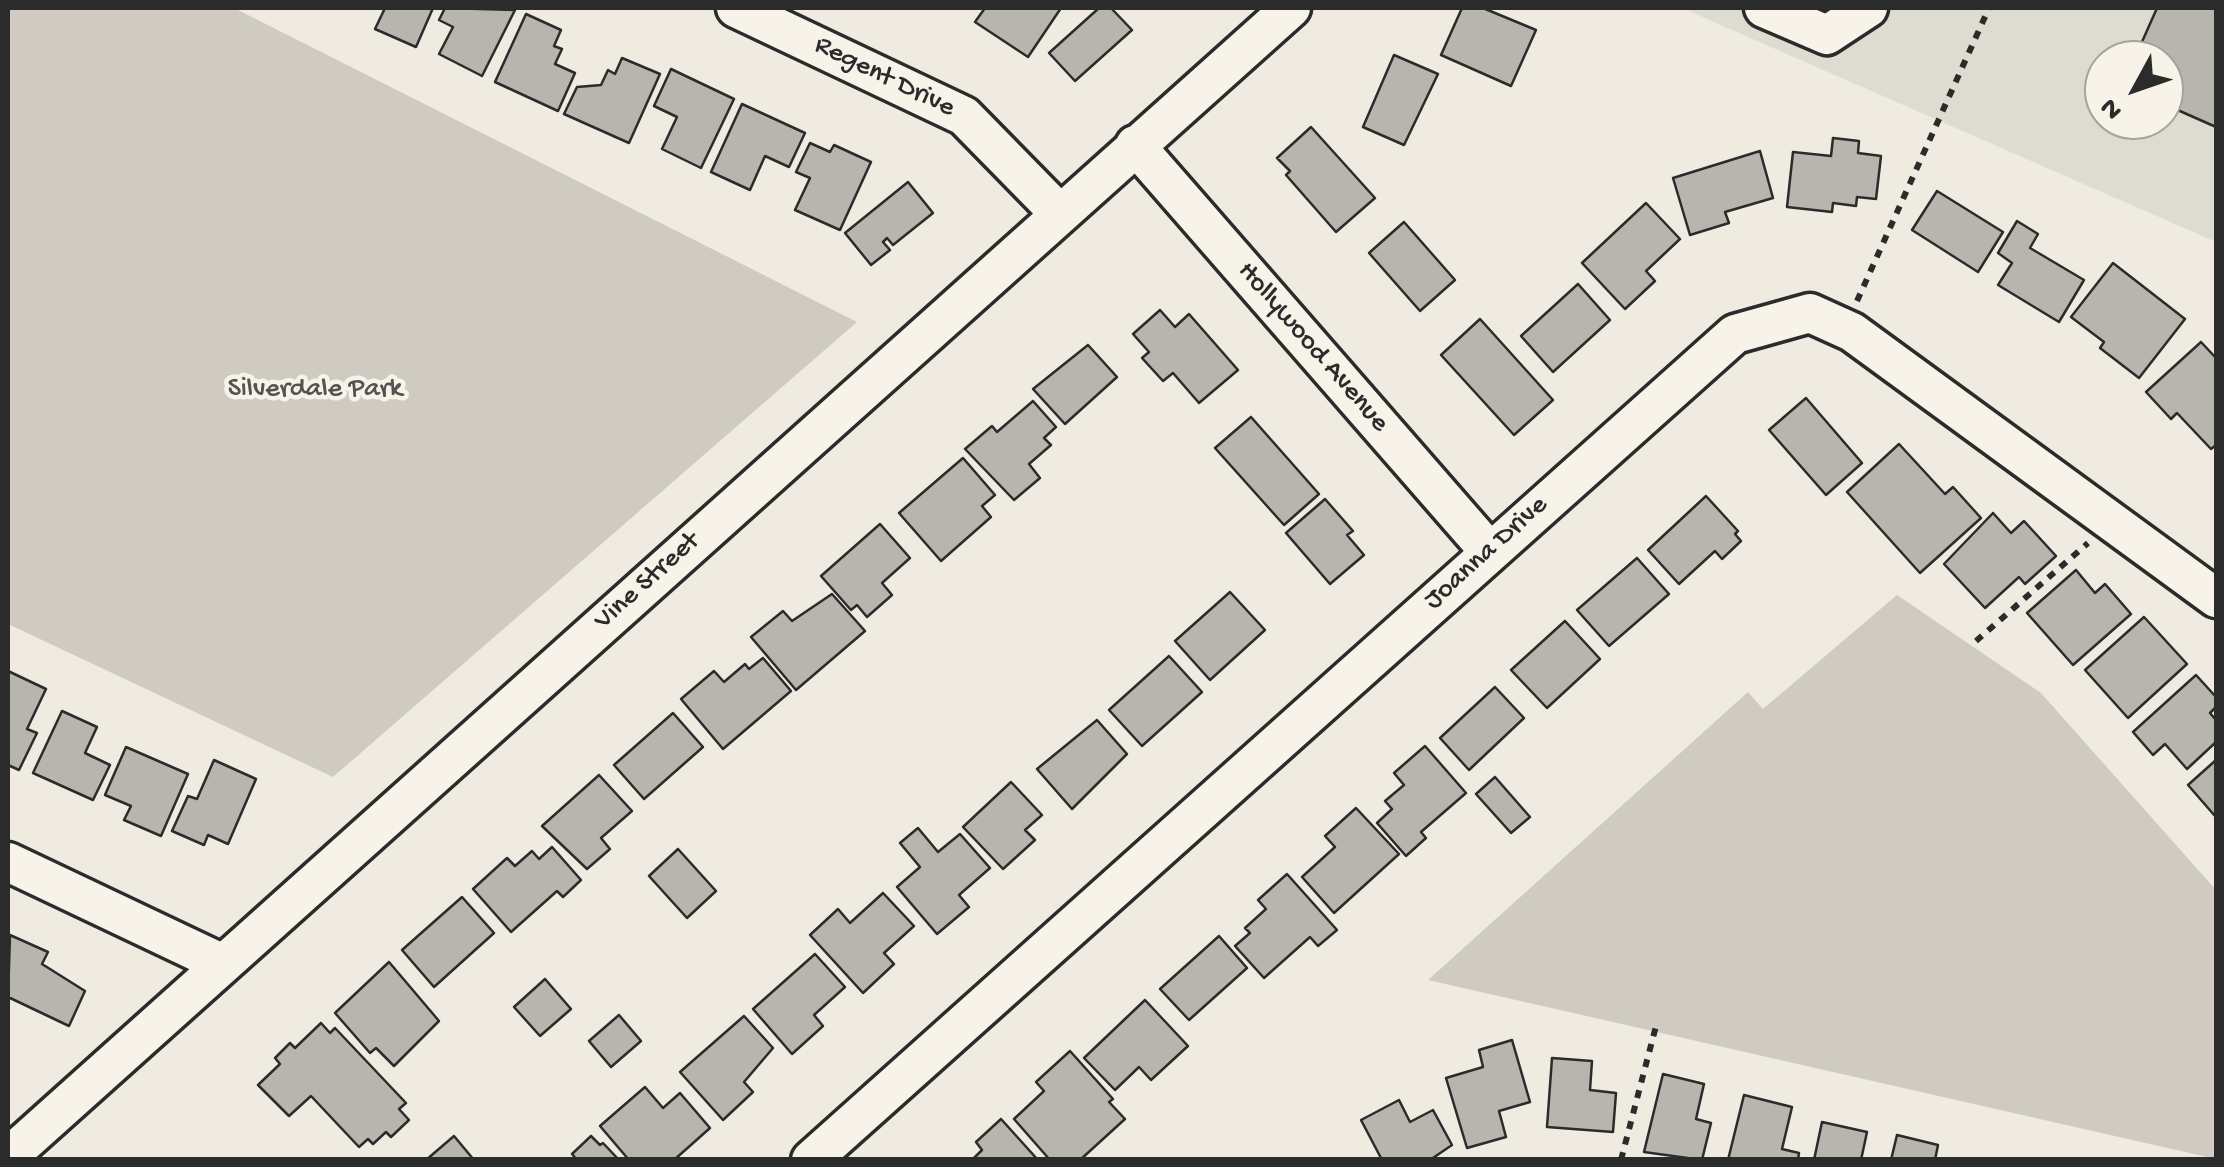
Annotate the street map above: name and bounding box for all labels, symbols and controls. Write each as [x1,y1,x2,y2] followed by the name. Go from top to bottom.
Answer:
[808,30,960,126] street label: Regent Drive
[2084,40,2184,140] north arrow
[2094,91,2131,126] text: N
[1229,256,1395,440] street label: Hollywood Avenue
[228,374,402,408] park label: Silverdale Park
[1418,490,1556,618] street label: Joanna Drive
[588,526,708,638] street label: Vine Street

